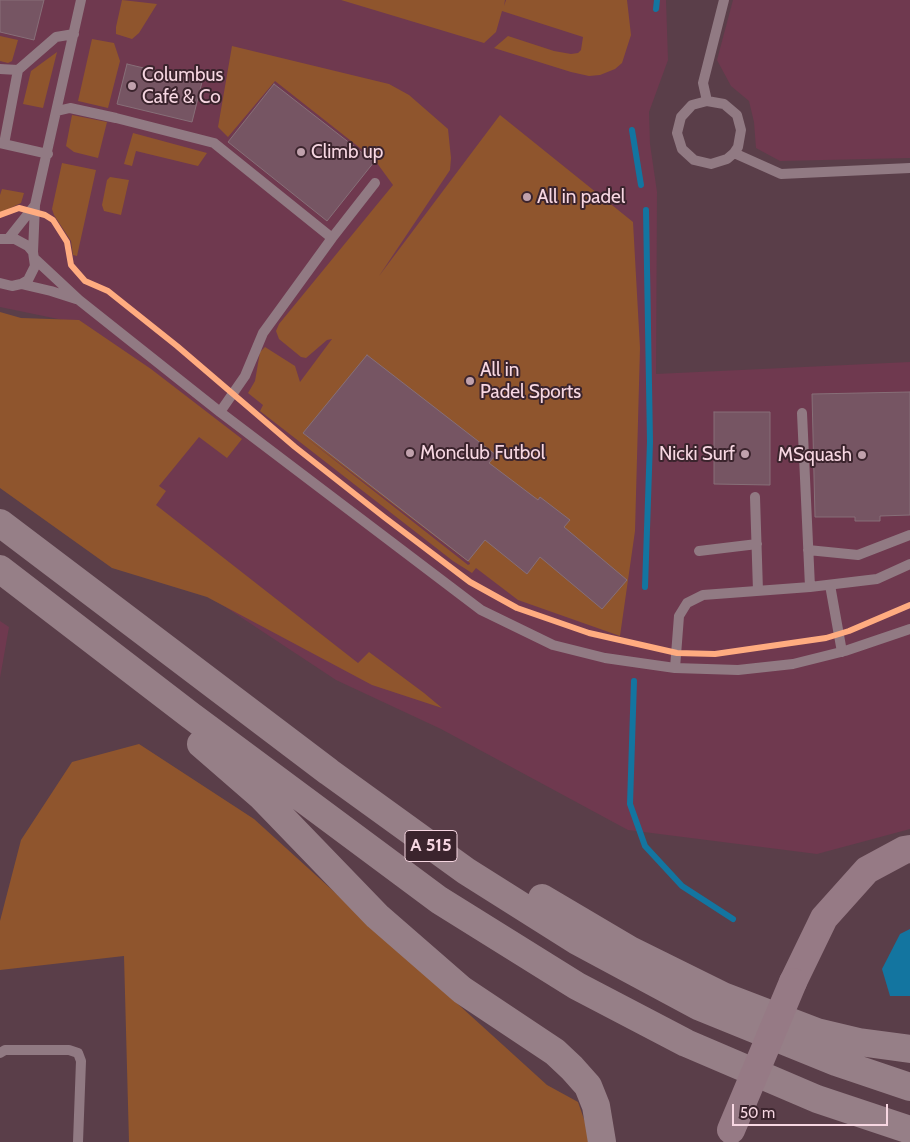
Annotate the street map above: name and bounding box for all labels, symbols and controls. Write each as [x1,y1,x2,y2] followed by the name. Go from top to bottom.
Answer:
[142,64,223,108] place label: Columbus Café & Co
[126,80,138,92] marker: Columbus Café & Co
[311,141,383,163] place label: Climb up
[295,146,307,158] marker: Climb up
[537,186,625,208] place label: All in padel
[521,191,533,203] marker: All in padel
[480,359,581,403] place label: All in Padel Sports
[464,375,476,387] marker: All in Padel Sports
[420,442,545,464] place label: Monclub Futbol
[659,443,735,465] place label: Nicki Surf
[778,444,852,466] place label: MSquash
[404,447,416,459] marker: Monclub Futbol
[739,448,751,460] marker: Nicki Surf
[856,449,868,461] marker: MSquash
[405,830,457,861] road number: A 515
[735,1094,891,1126] scale bar
[740,1104,775,1122] text: 50 m

